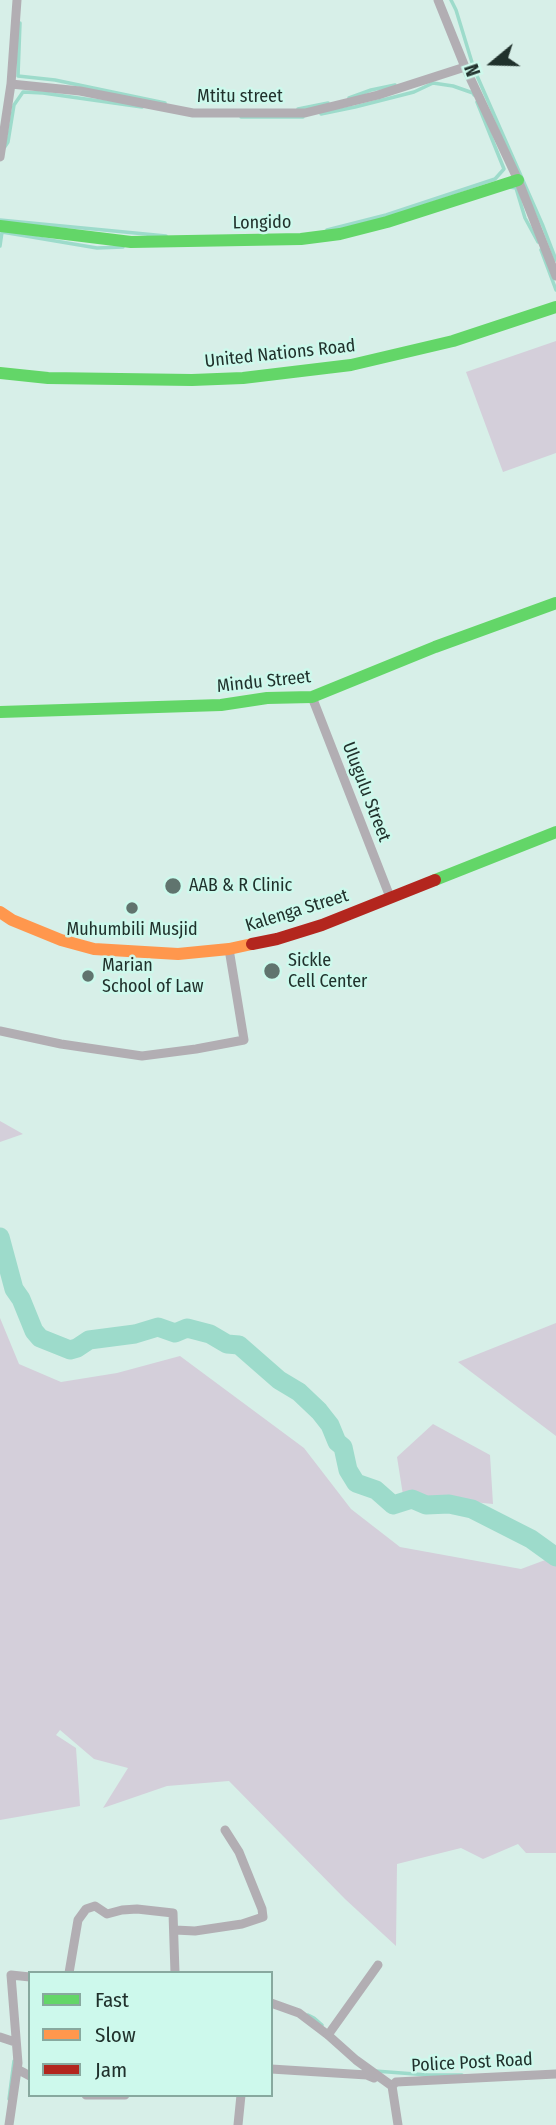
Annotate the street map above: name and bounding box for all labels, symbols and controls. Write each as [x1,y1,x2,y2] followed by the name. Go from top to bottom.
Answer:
[458,28,528,98] north arrow
[460,61,485,79] text: N
[197,86,283,108] street label: Mtitu street
[232,212,292,234] street label: Longido
[204,335,356,373] street label: United Nations Road
[216,666,312,698] street label: Mindu Street
[337,739,395,845] street label: Ulugulu Street
[189,875,292,897] place label: AAB & R Clinic
[163,876,183,896] marker: AAB & R Clinic
[243,885,351,937] street label: Kalenga Street
[124,900,140,916] marker: Muhumbili Musjid
[66,919,198,941] place label: Muhumbili Musjid
[288,950,367,992] place label: Sickle Cell Center
[102,955,204,998] place label: Marian School of Law
[262,961,282,981] marker: Sickle Cell Center
[80,968,96,984] marker: Marian School of Law
[28,1971,273,2097] legend
[95,1987,129,2013] text: Fast
[95,2022,136,2048] text: Slow
[411,2049,533,2077] street label: Police Post Road
[95,2057,127,2083] text: Jam

